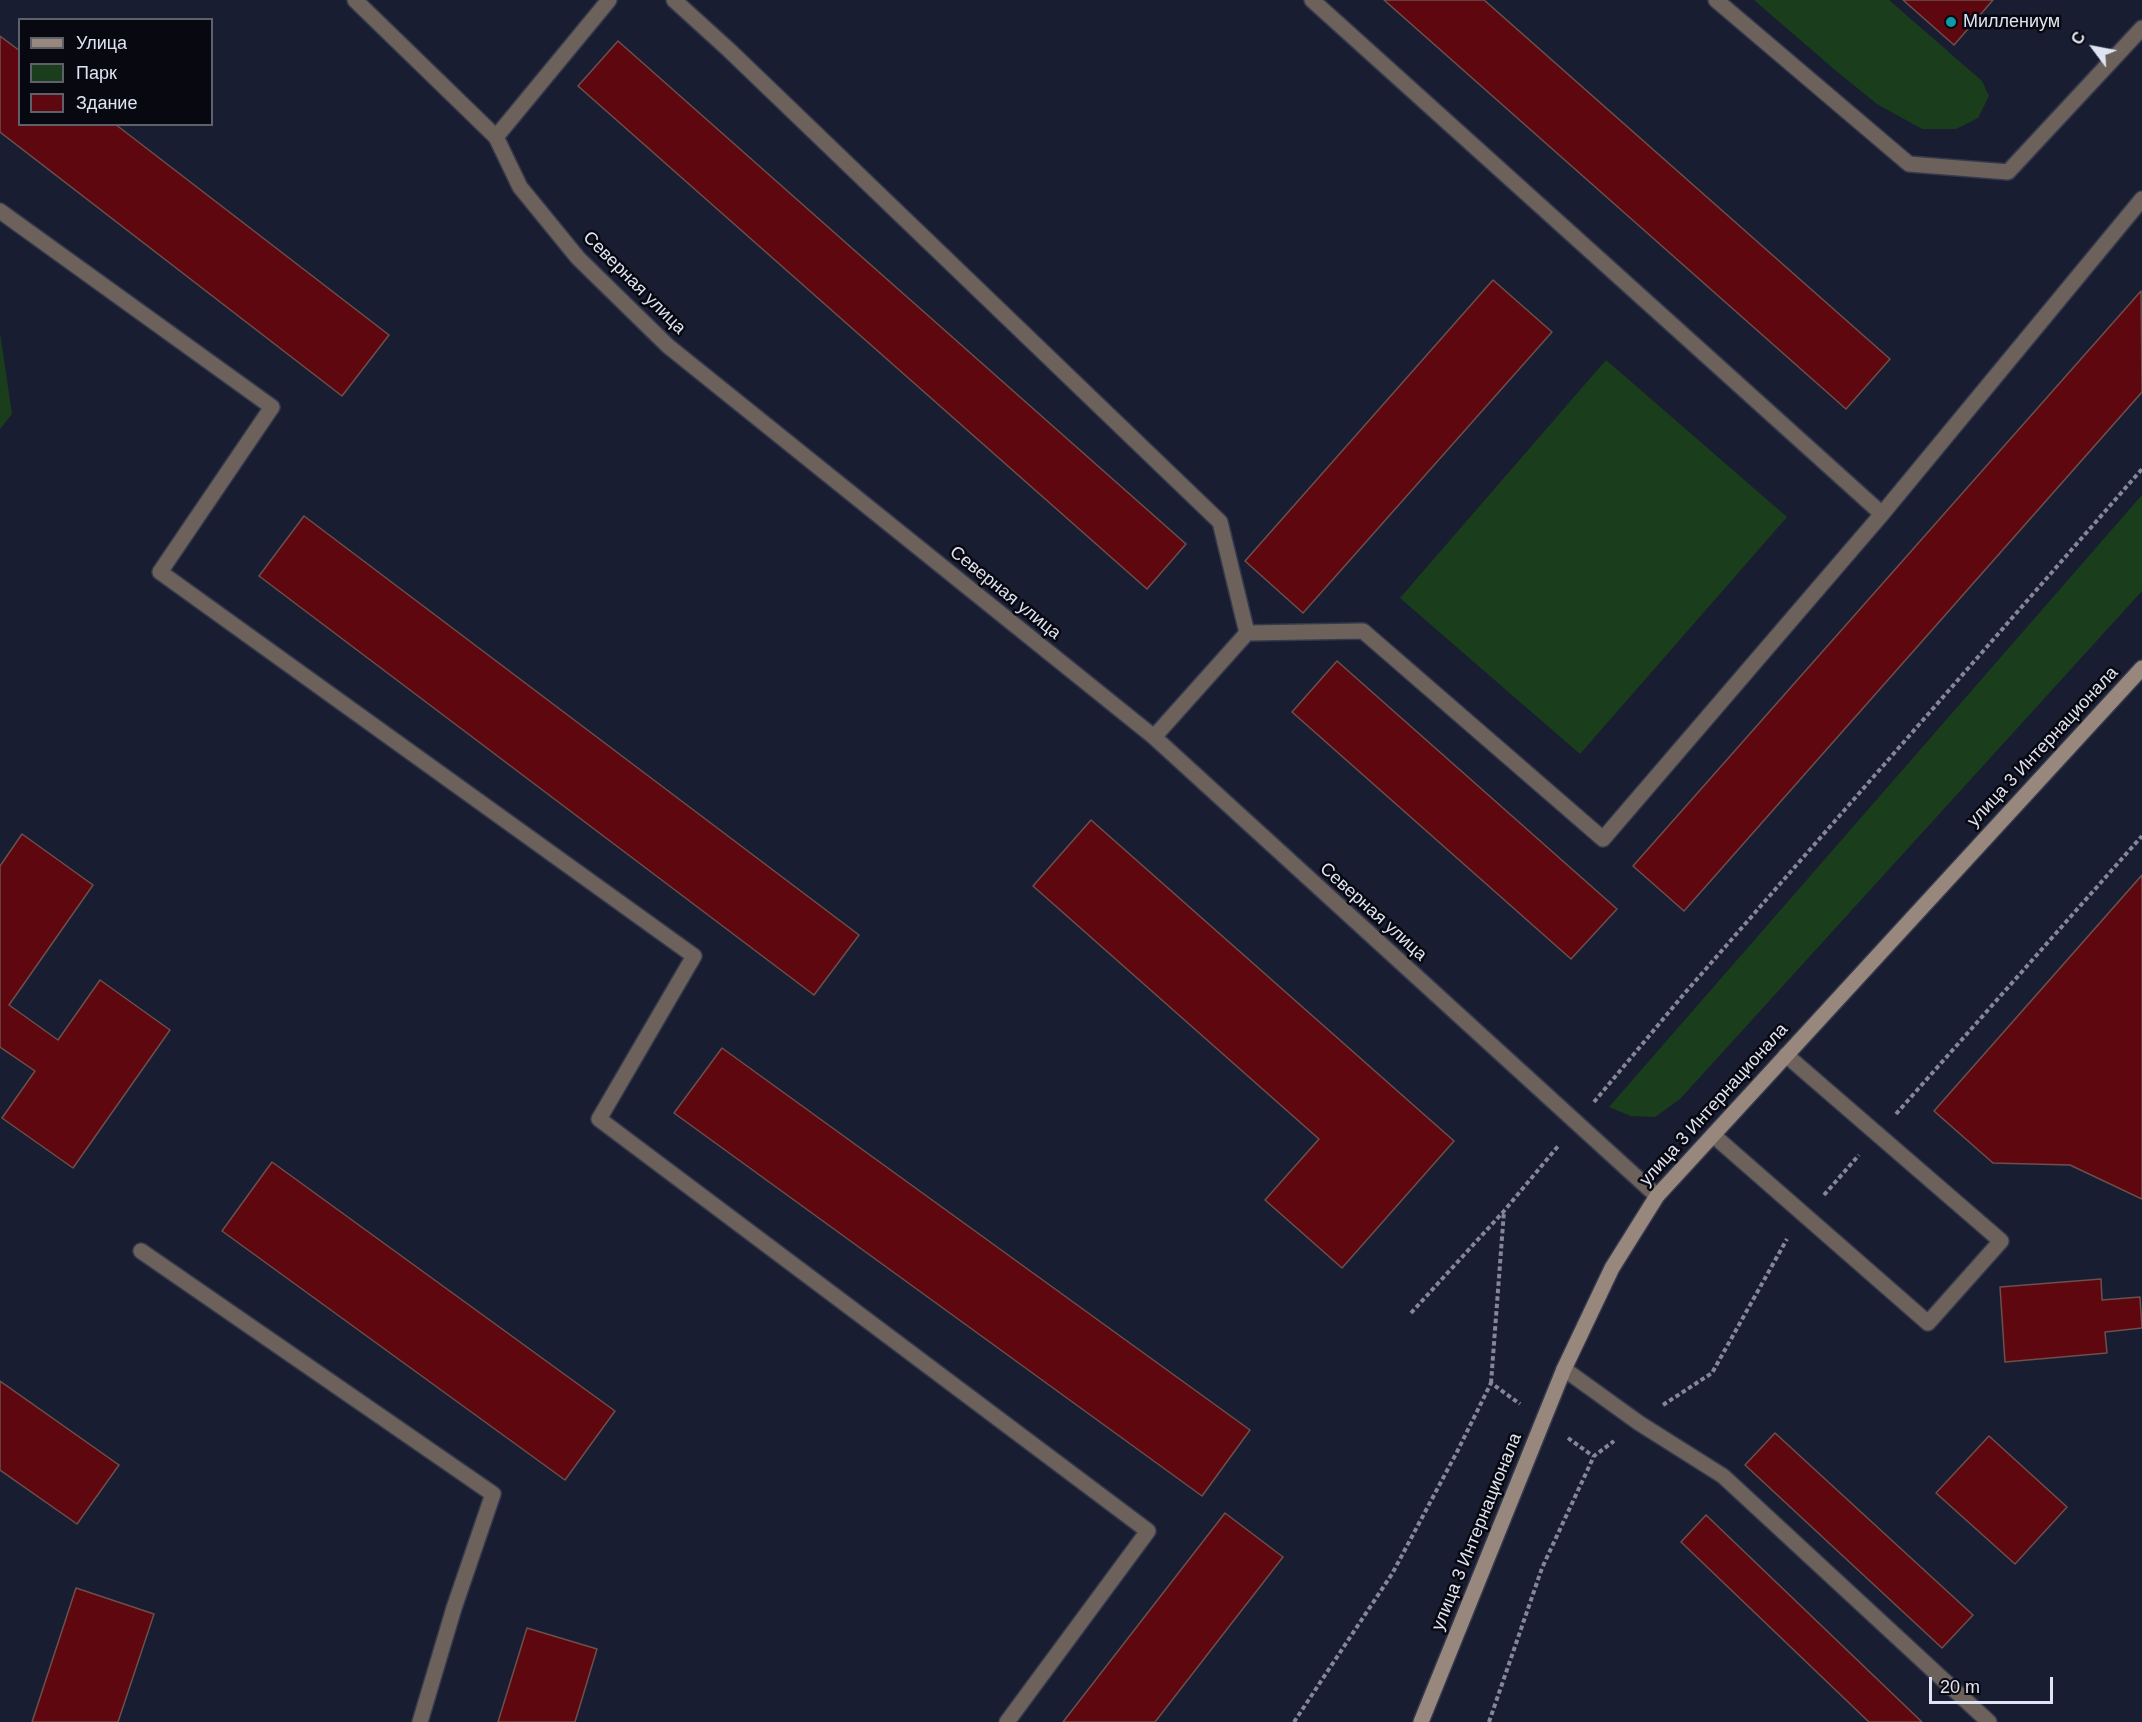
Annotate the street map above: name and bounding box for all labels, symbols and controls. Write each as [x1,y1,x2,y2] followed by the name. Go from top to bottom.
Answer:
[1963,11,2060,33] place label: Миллениум
[1944,15,1958,29] marker: Миллениум
[18,18,213,126] legend
[2064,18,2124,78] north arrow
[2068,29,2089,48] text: С
[76,33,127,53] text: Улица
[76,63,117,83] text: Парк
[76,93,137,113] text: Здание
[578,227,690,339] street label: Северная улица
[945,542,1065,644] street label: Северная улица
[1963,662,2123,832] street label: улица 3 Интернационала
[1315,858,1431,966] street label: Северная улица
[1635,1019,1793,1191] street label: улица 3 Интернационала
[1427,1430,1527,1634] street label: улица 3 Интернационала
[1932,1665,2056,1703] scale bar
[1940,1677,1980,1697] text: 20 m

